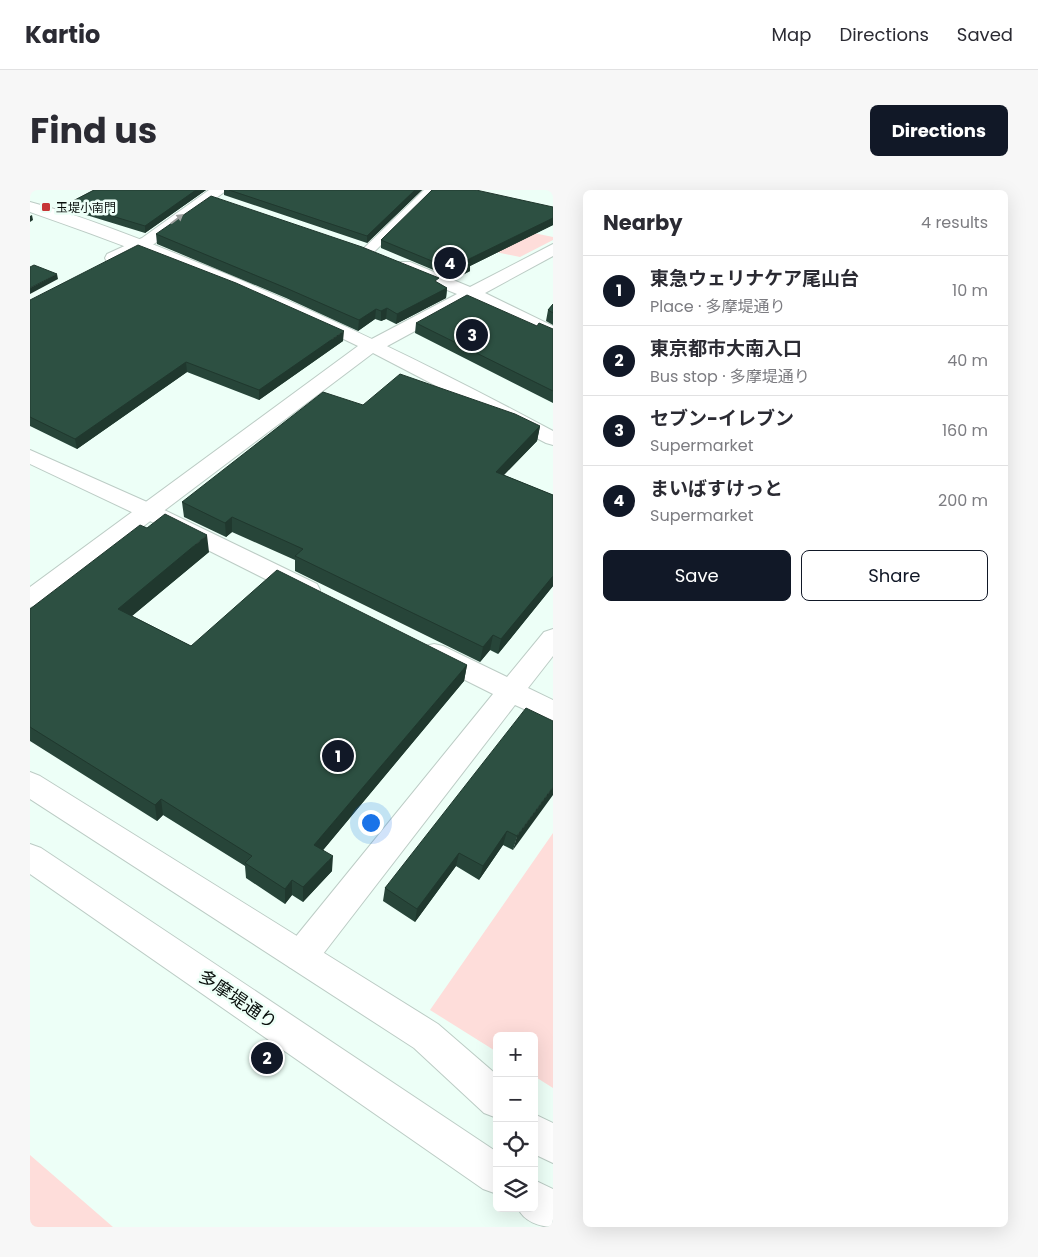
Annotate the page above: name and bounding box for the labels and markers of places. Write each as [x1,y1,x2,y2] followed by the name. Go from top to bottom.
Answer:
[56,199,116,216] place label: 玉堤小南門
[40,201,52,213] marker: 玉堤小南門
[434,244,466,282] pin: 4
[456,316,488,354] pin: 3
[322,737,354,775] pin: 1
[251,1039,283,1077] pin: 2

